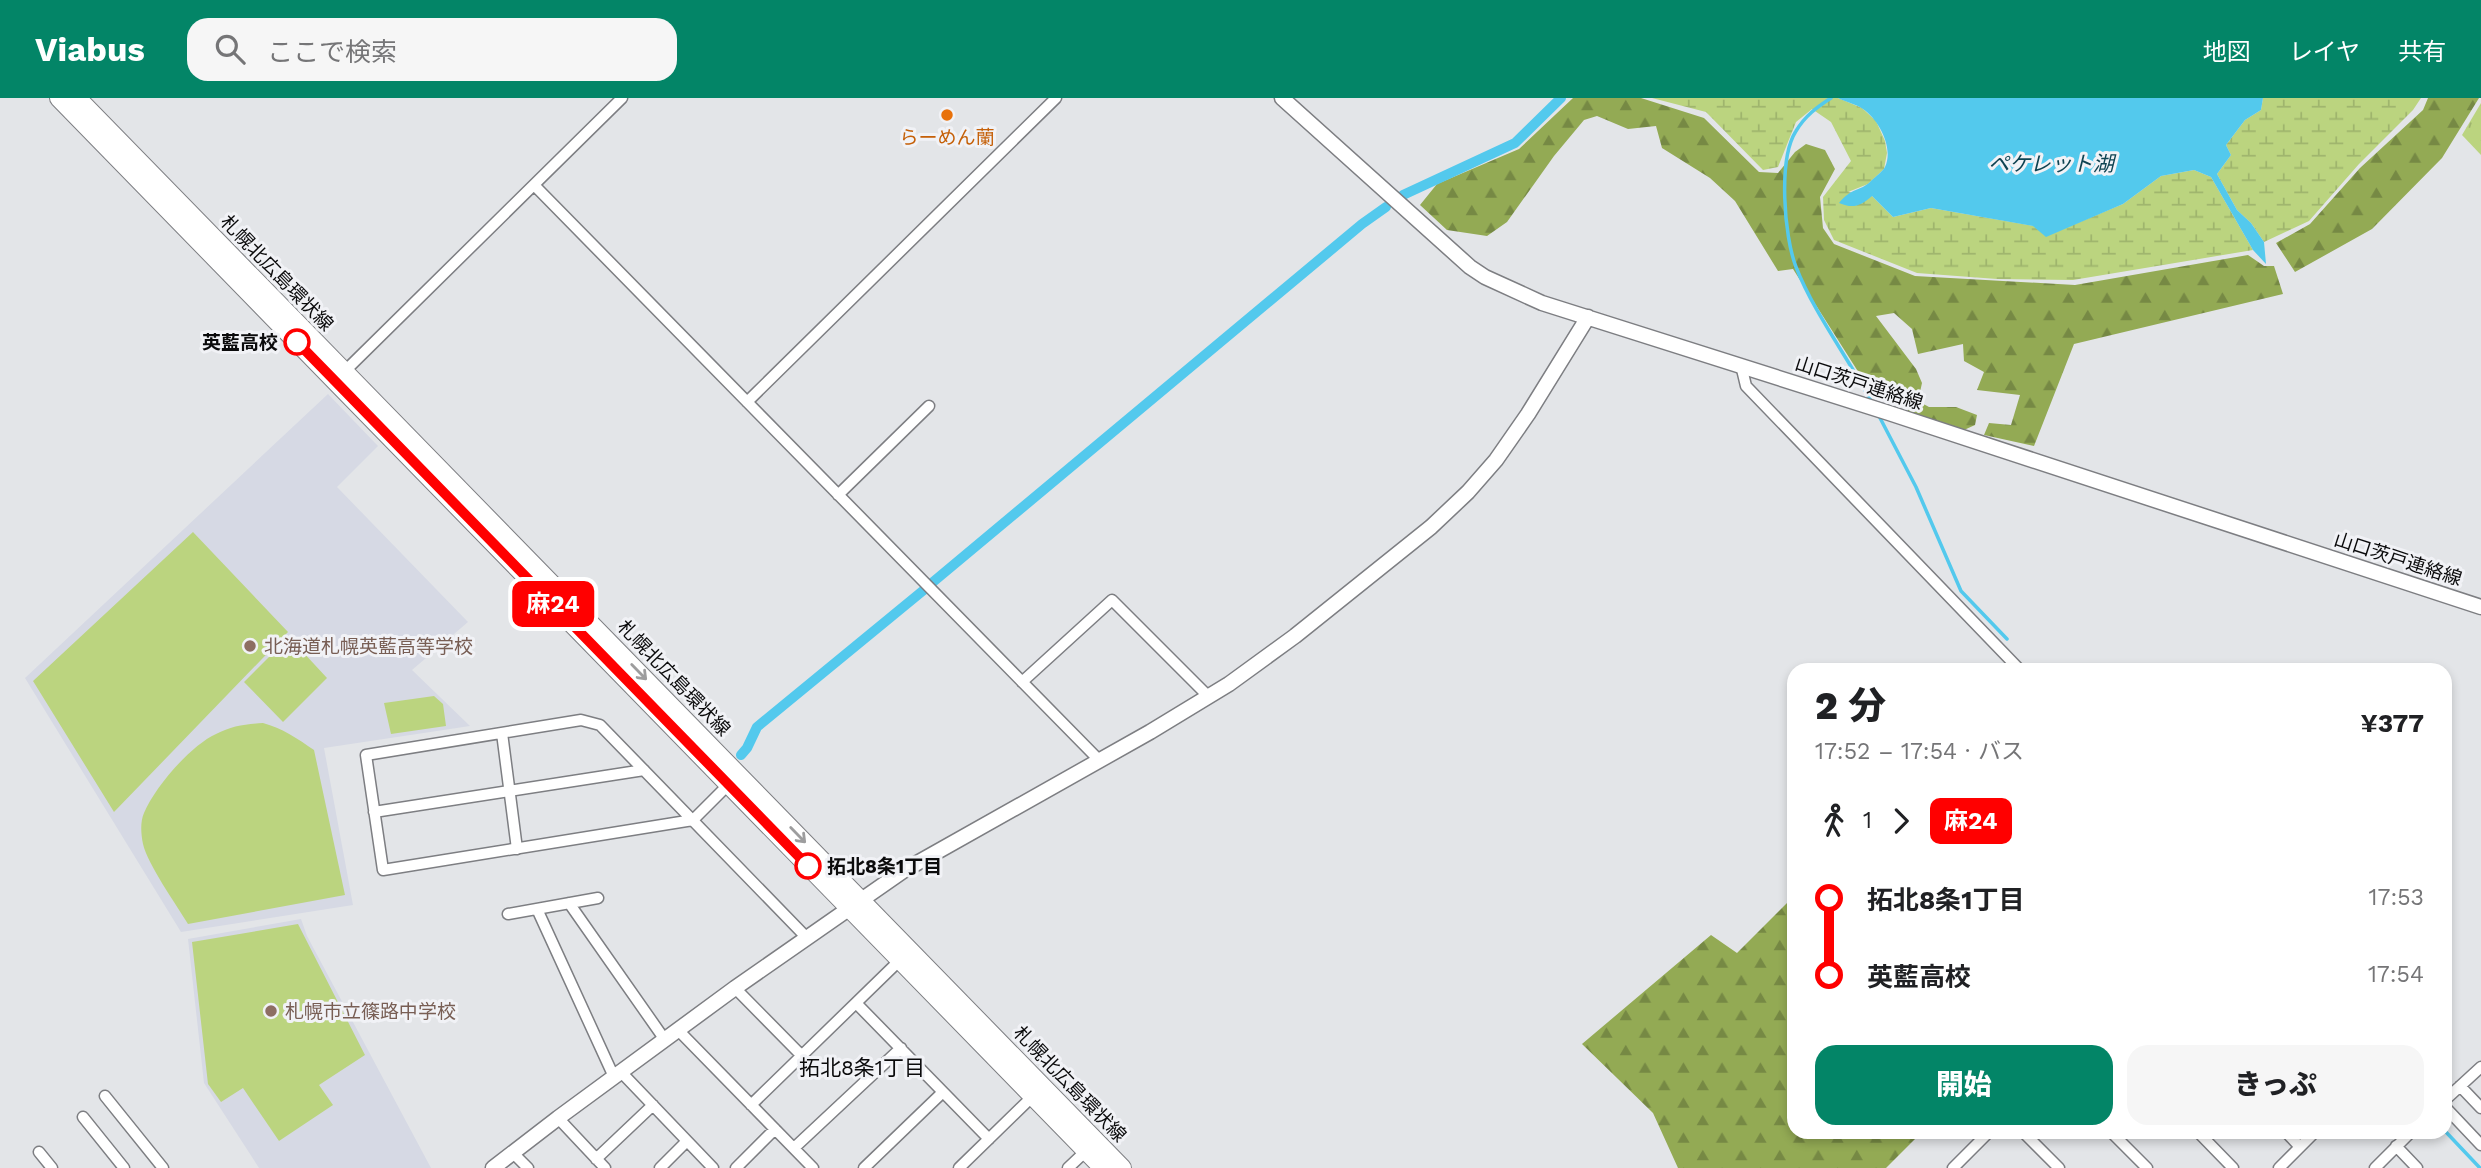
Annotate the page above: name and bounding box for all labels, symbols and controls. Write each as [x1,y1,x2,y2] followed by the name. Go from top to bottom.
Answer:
[187,18,677,81] search box
[35,30,145,69] text: Viabus
[211,30,249,68] icon: search
[267,37,397,67] text: ここで検索
[2203,38,2251,66] text: 地図
[2289,38,2360,66] text: レイヤ
[2398,38,2446,66] text: 共有
[939,107,955,123] marker: らーめん蘭
[899,126,995,149] place label: らーめん蘭
[1988,151,2117,176] water label: ペケレット湖
[216,210,338,336] street label: 札幌北広島環状線
[284,329,310,355] marker: 英藍高校
[202,331,278,354] place label: 英藍高校
[1792,352,1926,414] street label: 山口茨戸連絡線
[2331,528,2465,590] street label: 山口茨戸連絡線
[513,581,593,627] line badge: 麻24
[526,590,580,618] text: 麻24
[613,615,735,741] street label: 札幌北広島環状線
[264,635,473,658] place label: 北海道札幌英藍高等学校
[242,638,258,654] marker: 北海道札幌英藍高等学校
[631,663,648,680] one-way arrow
[1815,684,1886,728] text: 2 分
[2360,708,2424,738] text: ¥377
[1815,738,2024,765] text: 17:52 – 17:54 · バス
[1815,802,1853,840] icon: walk
[1882,802,1920,840] icon: forward
[1863,807,1872,834] text: 1
[1944,807,1998,835] text: 麻24
[790,826,807,843] one-way arrow
[795,853,821,879] marker: 拓北8条1丁目
[827,855,942,878] place label: 拓北8条1丁目
[2369,884,2424,911] text: 17:53
[1867,885,2025,915] text: 拓北8条1丁目
[2368,961,2424,988] text: 17:54
[1867,962,1971,992] text: 英藍高校
[285,1000,456,1023] place label: 札幌市立篠路中学校
[263,1003,279,1019] marker: 札幌市立篠路中学校
[1009,1021,1131,1147] street label: 札幌北広島環状線
[1815,1045,2113,1125] button: 開始
[2127,1045,2424,1125] button: きっぷ
[799,1055,925,1080] district label: 拓北8条1丁目

